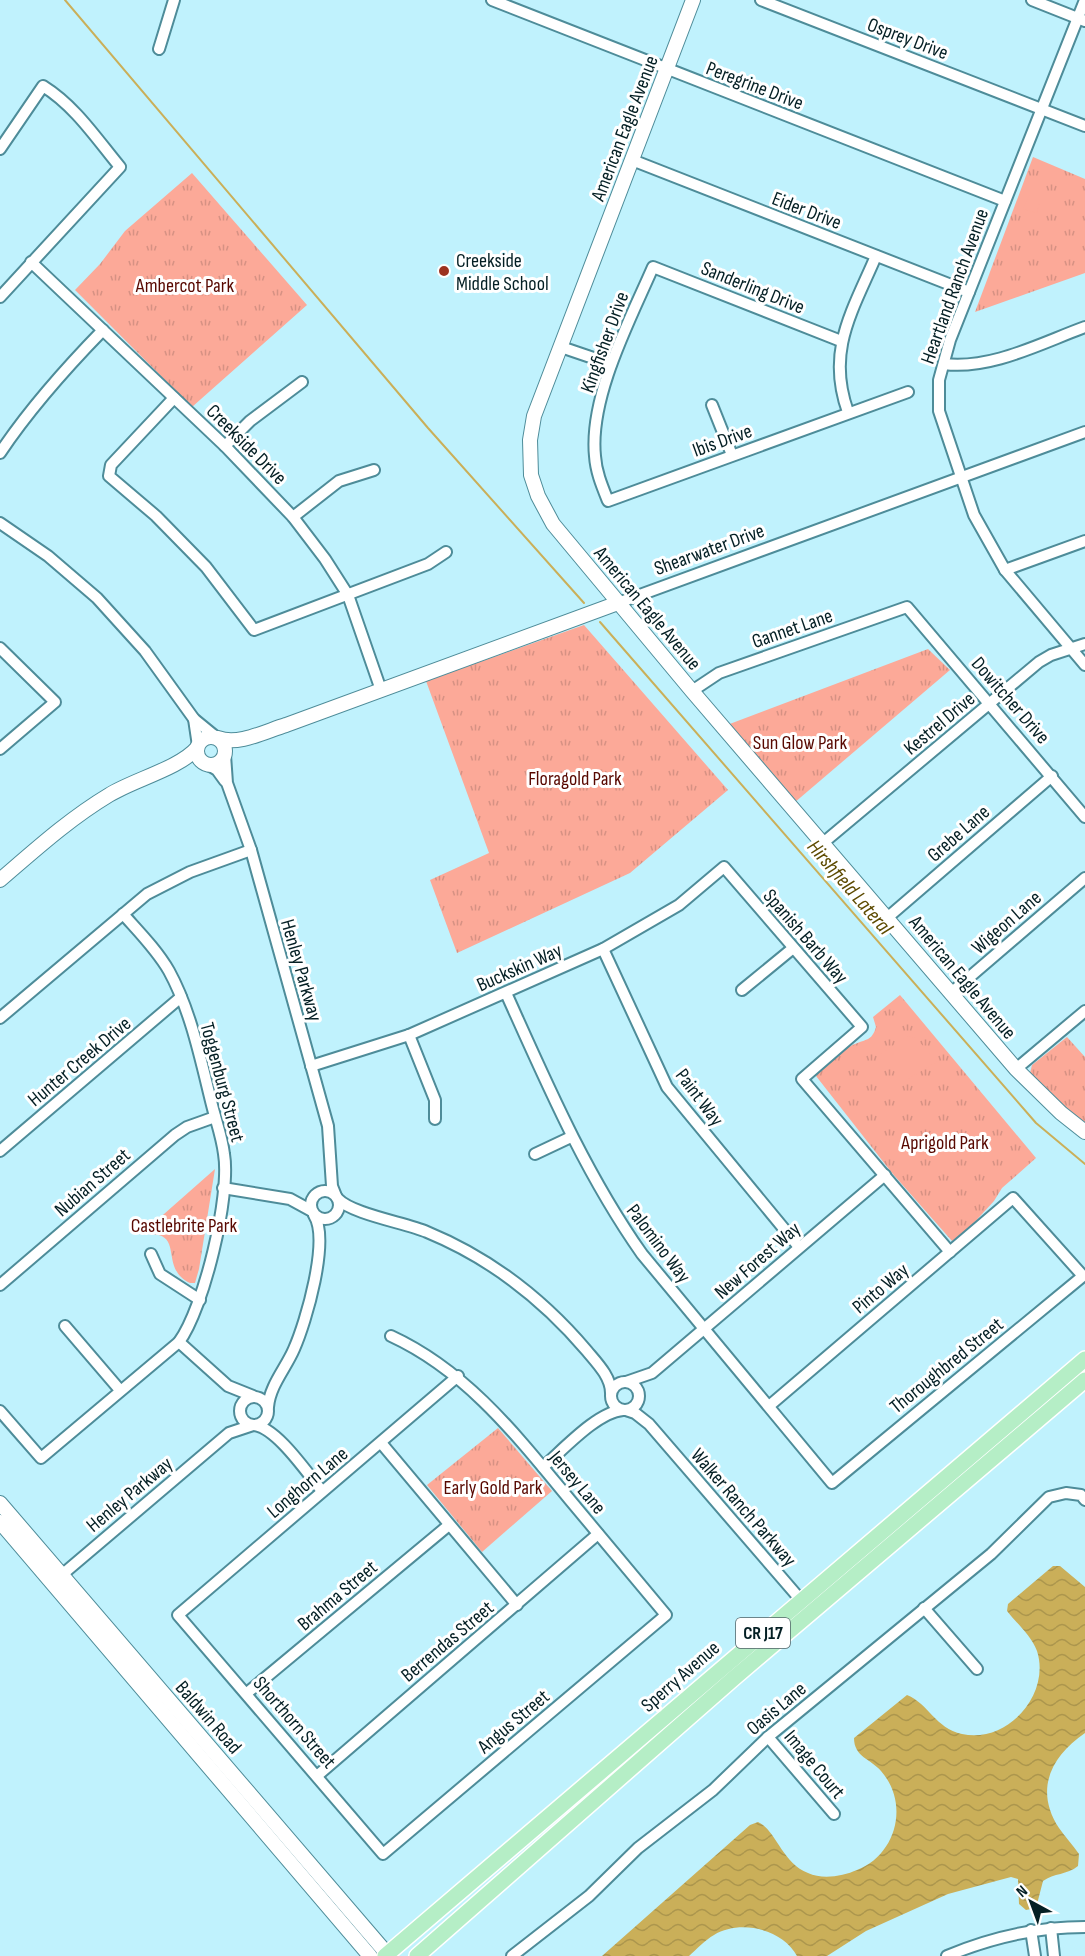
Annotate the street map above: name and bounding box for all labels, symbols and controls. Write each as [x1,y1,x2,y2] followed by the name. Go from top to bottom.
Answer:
[864,13,951,65] street label: Osprey Drive
[586,52,664,205] street label: American Eagle Avenue
[703,56,807,115] street label: Peregrine Drive
[769,187,845,235] street label: Eider Drive
[916,205,994,367] street label: Heartland Ranch Avenue
[456,249,549,296] place label: Creekside Middle School
[697,256,808,320] street label: Sanderling Drive
[437,264,451,278] marker: Creekside Middle School
[135,274,235,298] park label: Ambercot Park
[576,289,634,396] street label: Kingfisher Drive
[201,399,292,490] street label: Creekside Drive
[689,419,755,463] street label: Ibis Drive
[651,519,768,581] street label: Shearwater Drive
[588,541,706,675] street label: American Eagle Avenue
[749,604,836,654] street label: Gannet Lane
[966,652,1055,749] street label: Dowitcher Drive
[899,687,980,760] street label: Kestrel Drive
[753,731,847,755] park label: Sun Glow Park
[528,767,622,791] park label: Floragold Park
[923,800,995,867] street label: Grebe Lane
[802,835,898,941] water label: Hirshfield Lateral
[758,884,853,989] street label: Spanish Barb Way
[967,886,1046,960] street label: Wigeon Lane
[903,910,1021,1044] street label: American Eagle Avenue
[275,917,327,1024] street label: Henley Parkway
[473,938,566,997] street label: Buckskin Way
[23,1012,136,1112] street label: Hunter Creek Drive
[195,1020,250,1145] street label: Toggenburg Street
[670,1064,729,1131] street label: Paint Way
[900,1131,989,1155] park label: Aprigold Park
[50,1143,135,1222] street label: Nubian Street
[621,1200,696,1288] street label: Palomino Way
[131,1214,237,1238] park label: Castlebrite Park
[710,1217,806,1305] street label: New Forest Way
[848,1258,914,1319] street label: Pinto Way
[885,1313,1008,1419] street label: Thoroughbred Street
[262,1442,353,1523] street label: Longhorn Lane
[685,1444,801,1572] street label: Walker Ranch Parkway
[543,1445,611,1519] street label: Jersey Lane
[82,1452,178,1538] street label: Henley Parkway
[444,1476,543,1500] park label: Early Gold Park
[293,1556,382,1636] street label: Brahma Street
[397,1596,499,1687] street label: Berrendas Street
[736,1618,790,1648] road number: CR J17
[636,1636,725,1717] street label: Sperry Avenue
[248,1672,341,1774] street label: Shorthorn Street
[170,1676,246,1759] street label: Baldwin Road
[742,1677,811,1741] street label: Oasis Lane
[472,1685,554,1759] street label: Angus Street
[779,1726,850,1804] street label: Image Court
[1001,1872,1061,1932] north arrow
[1013,1882,1032,1902] text: N

